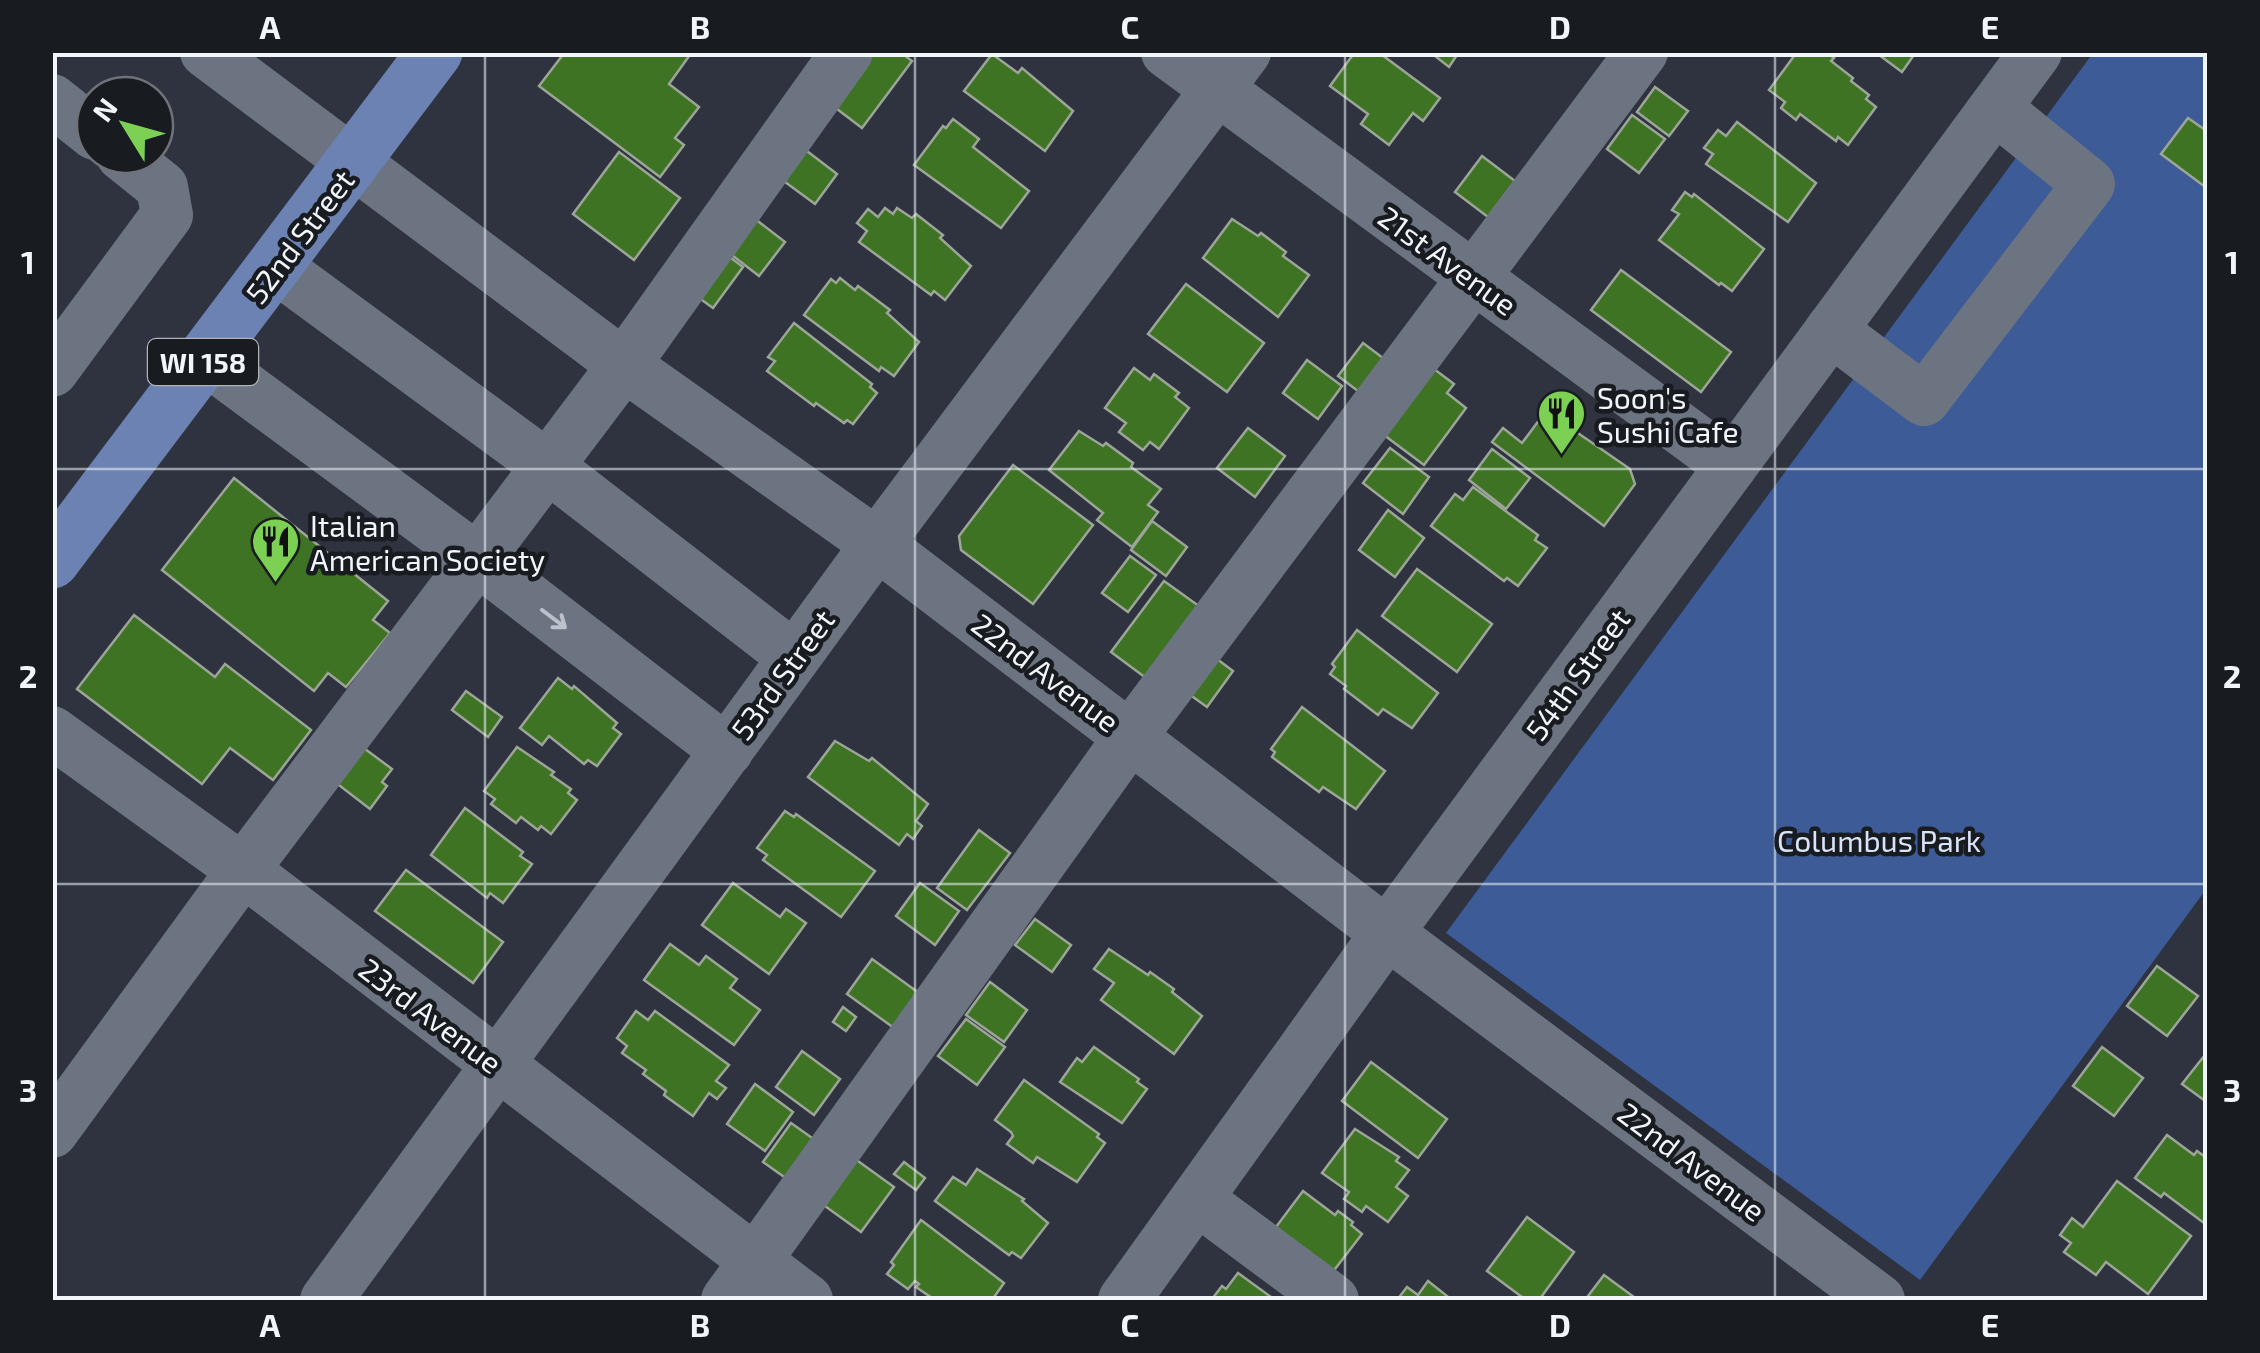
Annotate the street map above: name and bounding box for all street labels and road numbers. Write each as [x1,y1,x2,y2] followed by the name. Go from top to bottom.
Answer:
[237,162,361,310] street label: 52nd Street
[1372,198,1524,322] street label: 21st Avenue
[148,339,258,385] road number: WI 158
[1517,601,1637,747] street label: 54th Street
[723,602,841,746] street label: 53rd Street
[965,605,1127,739] street label: 22nd Avenue
[353,950,509,1080] street label: 23rd Avenue
[1611,1094,1773,1228] street label: 22nd Avenue

